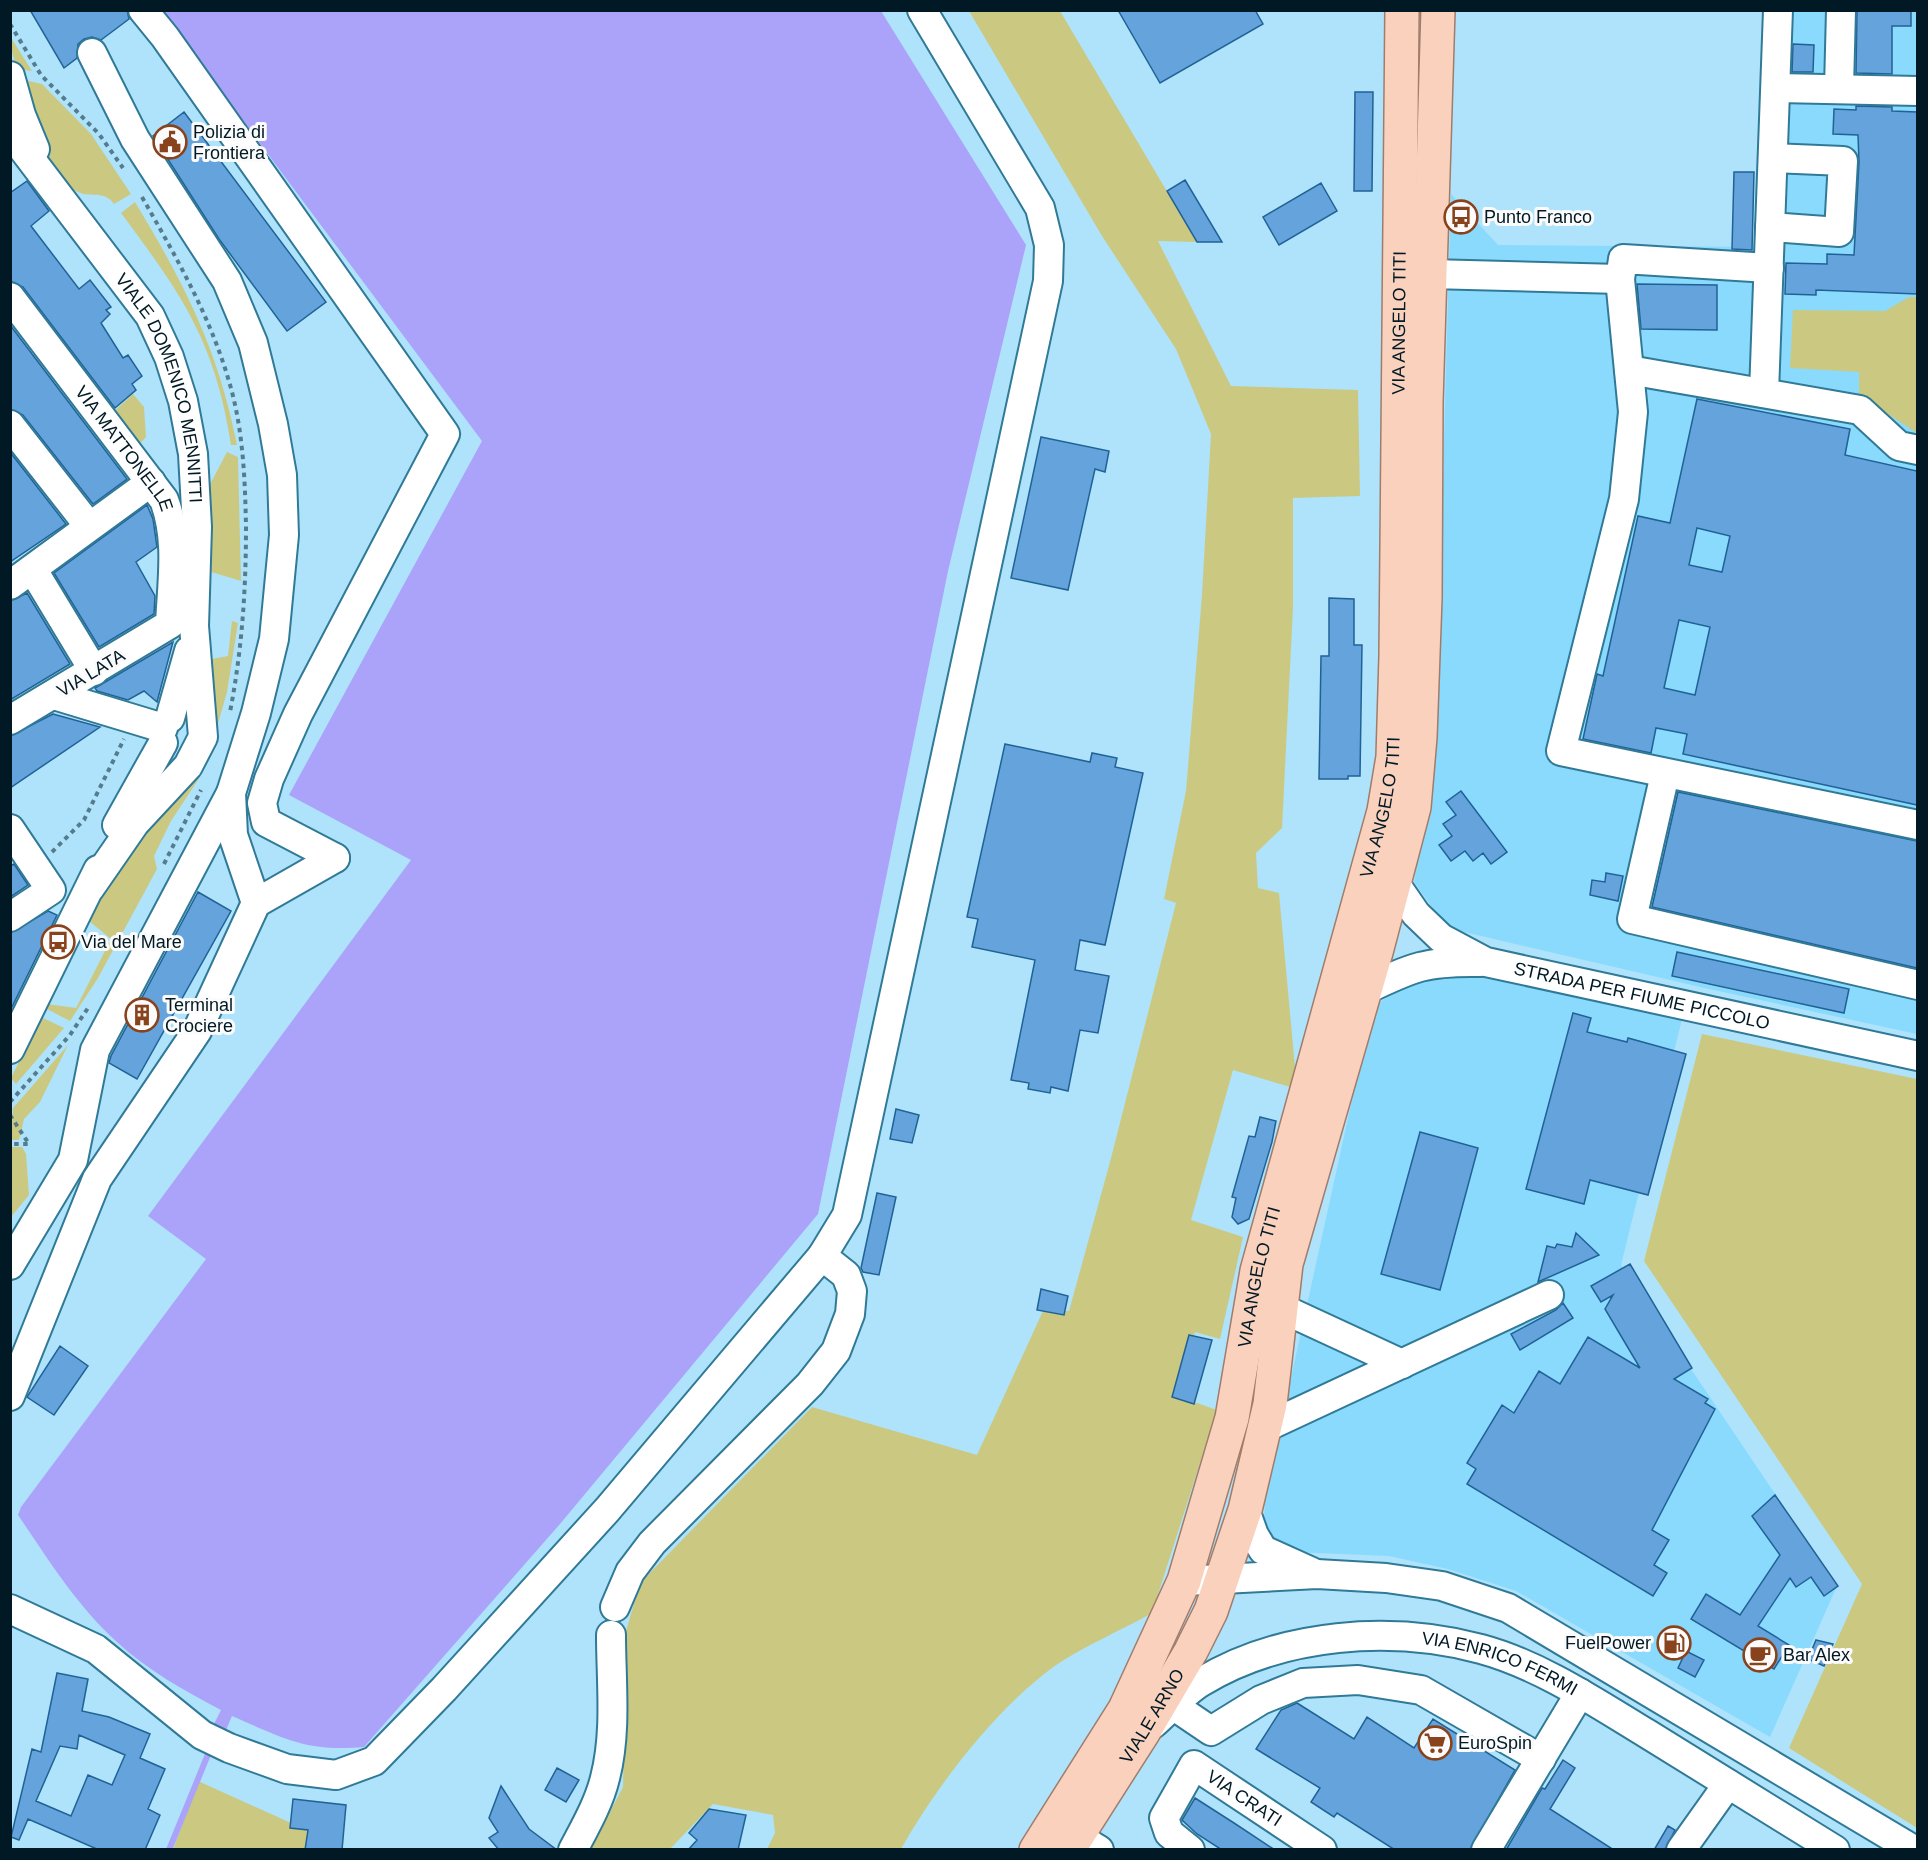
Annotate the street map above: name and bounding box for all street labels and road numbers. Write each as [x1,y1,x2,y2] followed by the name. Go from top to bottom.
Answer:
[1388,251,1410,395] street label: VIA ANGELO TITI
[111,270,206,504] street label: VIALE DOMENICO MENNITTI
[71,382,177,514] street label: VIA MATTONELLE
[54,645,128,701] street label: VIA LATA
[1356,736,1404,880] street label: VIA ANGELO TITI
[1512,958,1772,1033] street label: STRADA PER FIUME PICCOLO
[1234,1205,1284,1349] street label: VIA ANGELO TITI
[1421,1628,1581,1699] street label: VIA ENRICO FERMI
[1116,1665,1188,1767] street label: VIALE ARNO
[1203,1766,1285,1830] street label: VIA CRATI

